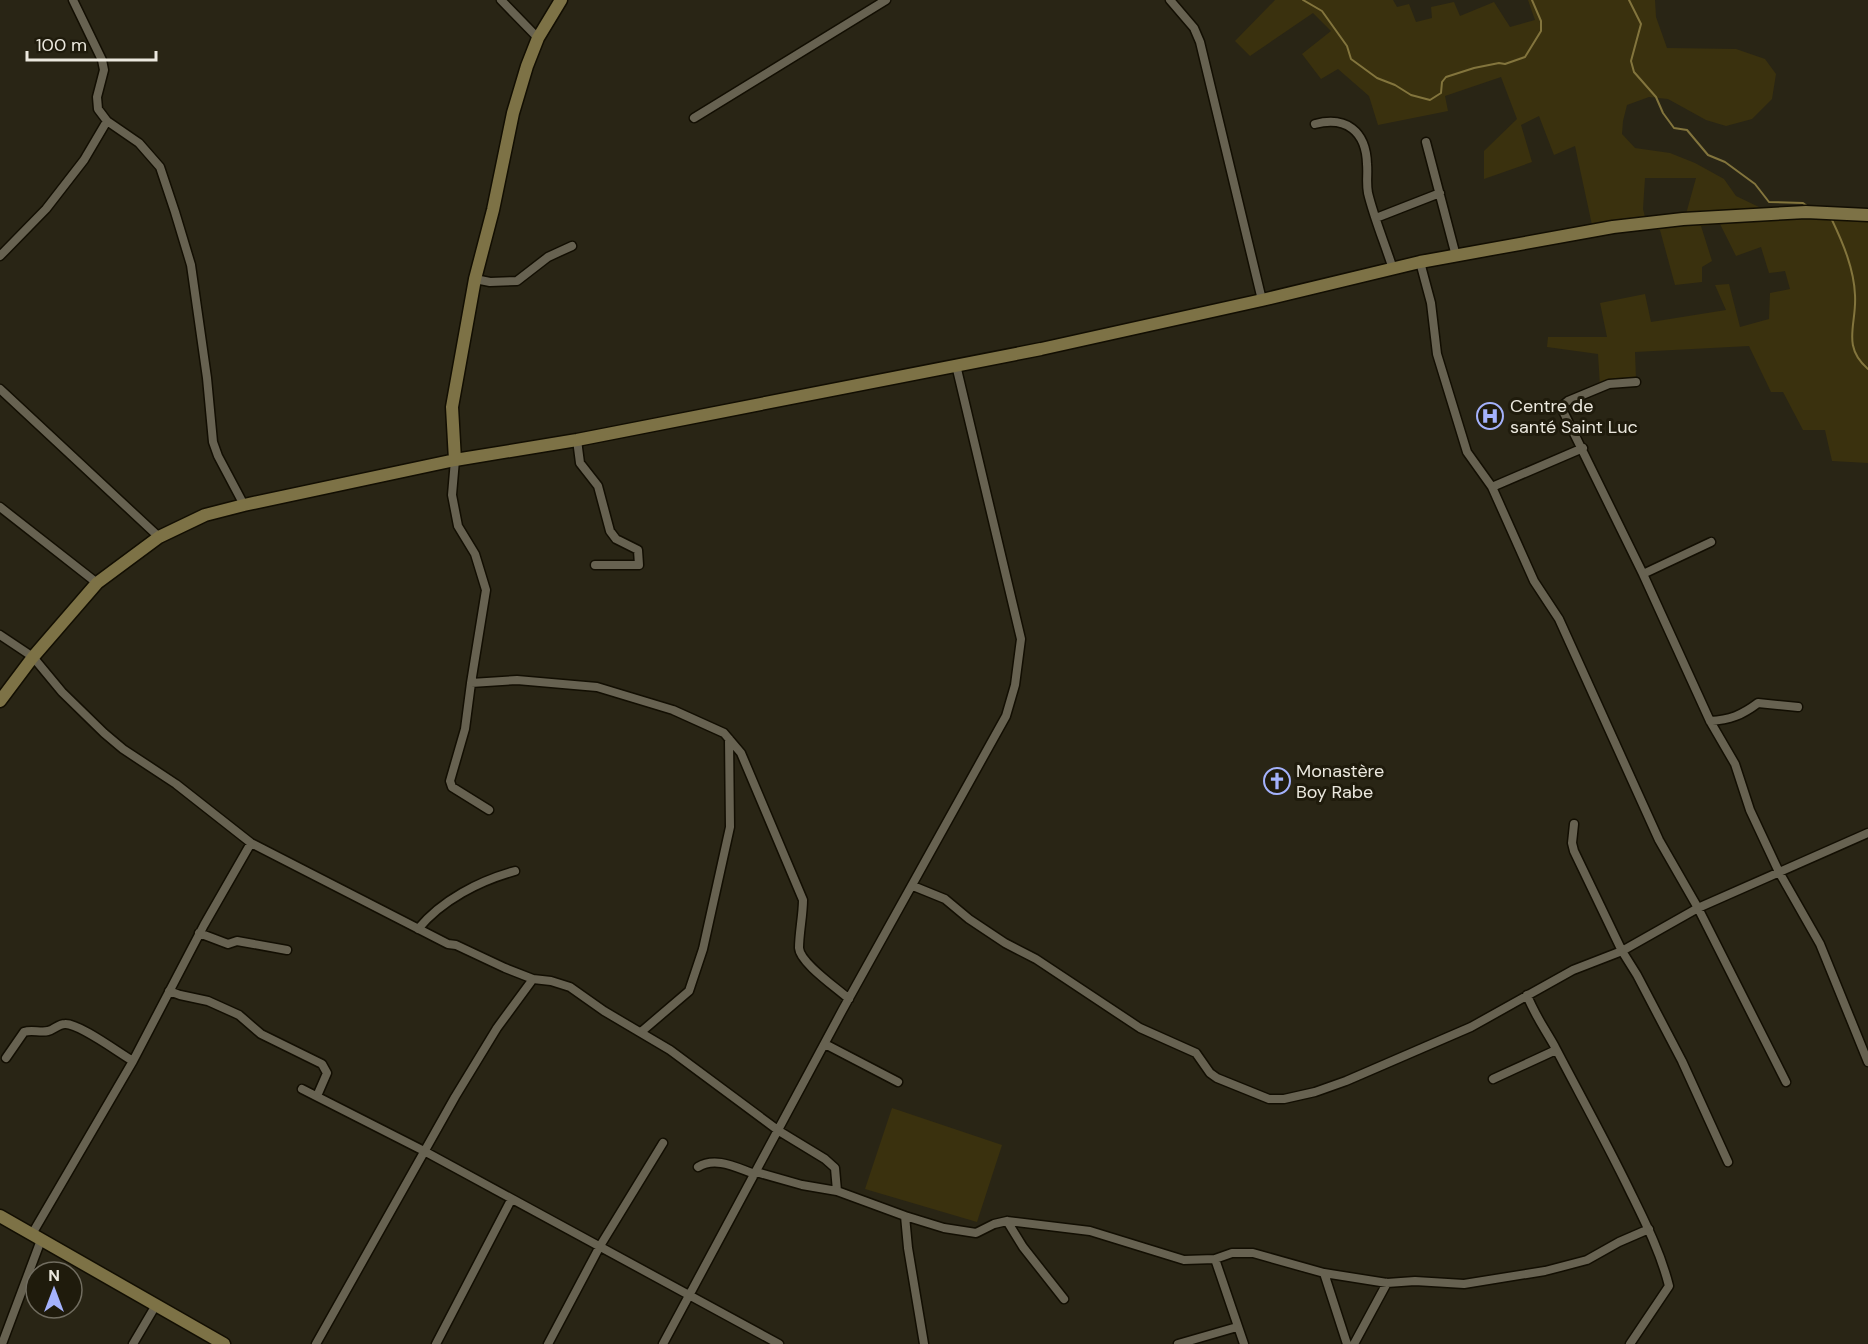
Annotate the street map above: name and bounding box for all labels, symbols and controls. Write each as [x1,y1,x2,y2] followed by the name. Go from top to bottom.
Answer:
[27,24,156,62] scale bar
[36,33,87,57] text: 100 m
[1510,394,1638,439] place label: Centre de santé Saint Luc
[1475,401,1505,431] hospital icon: Centre de santé Saint Luc
[1296,759,1384,804] place label: Monastère Boy Rabe
[1262,766,1292,796] church icon: Monastère Boy Rabe
[24,1260,84,1320] north arrow
[48,1265,60,1286] text: N

